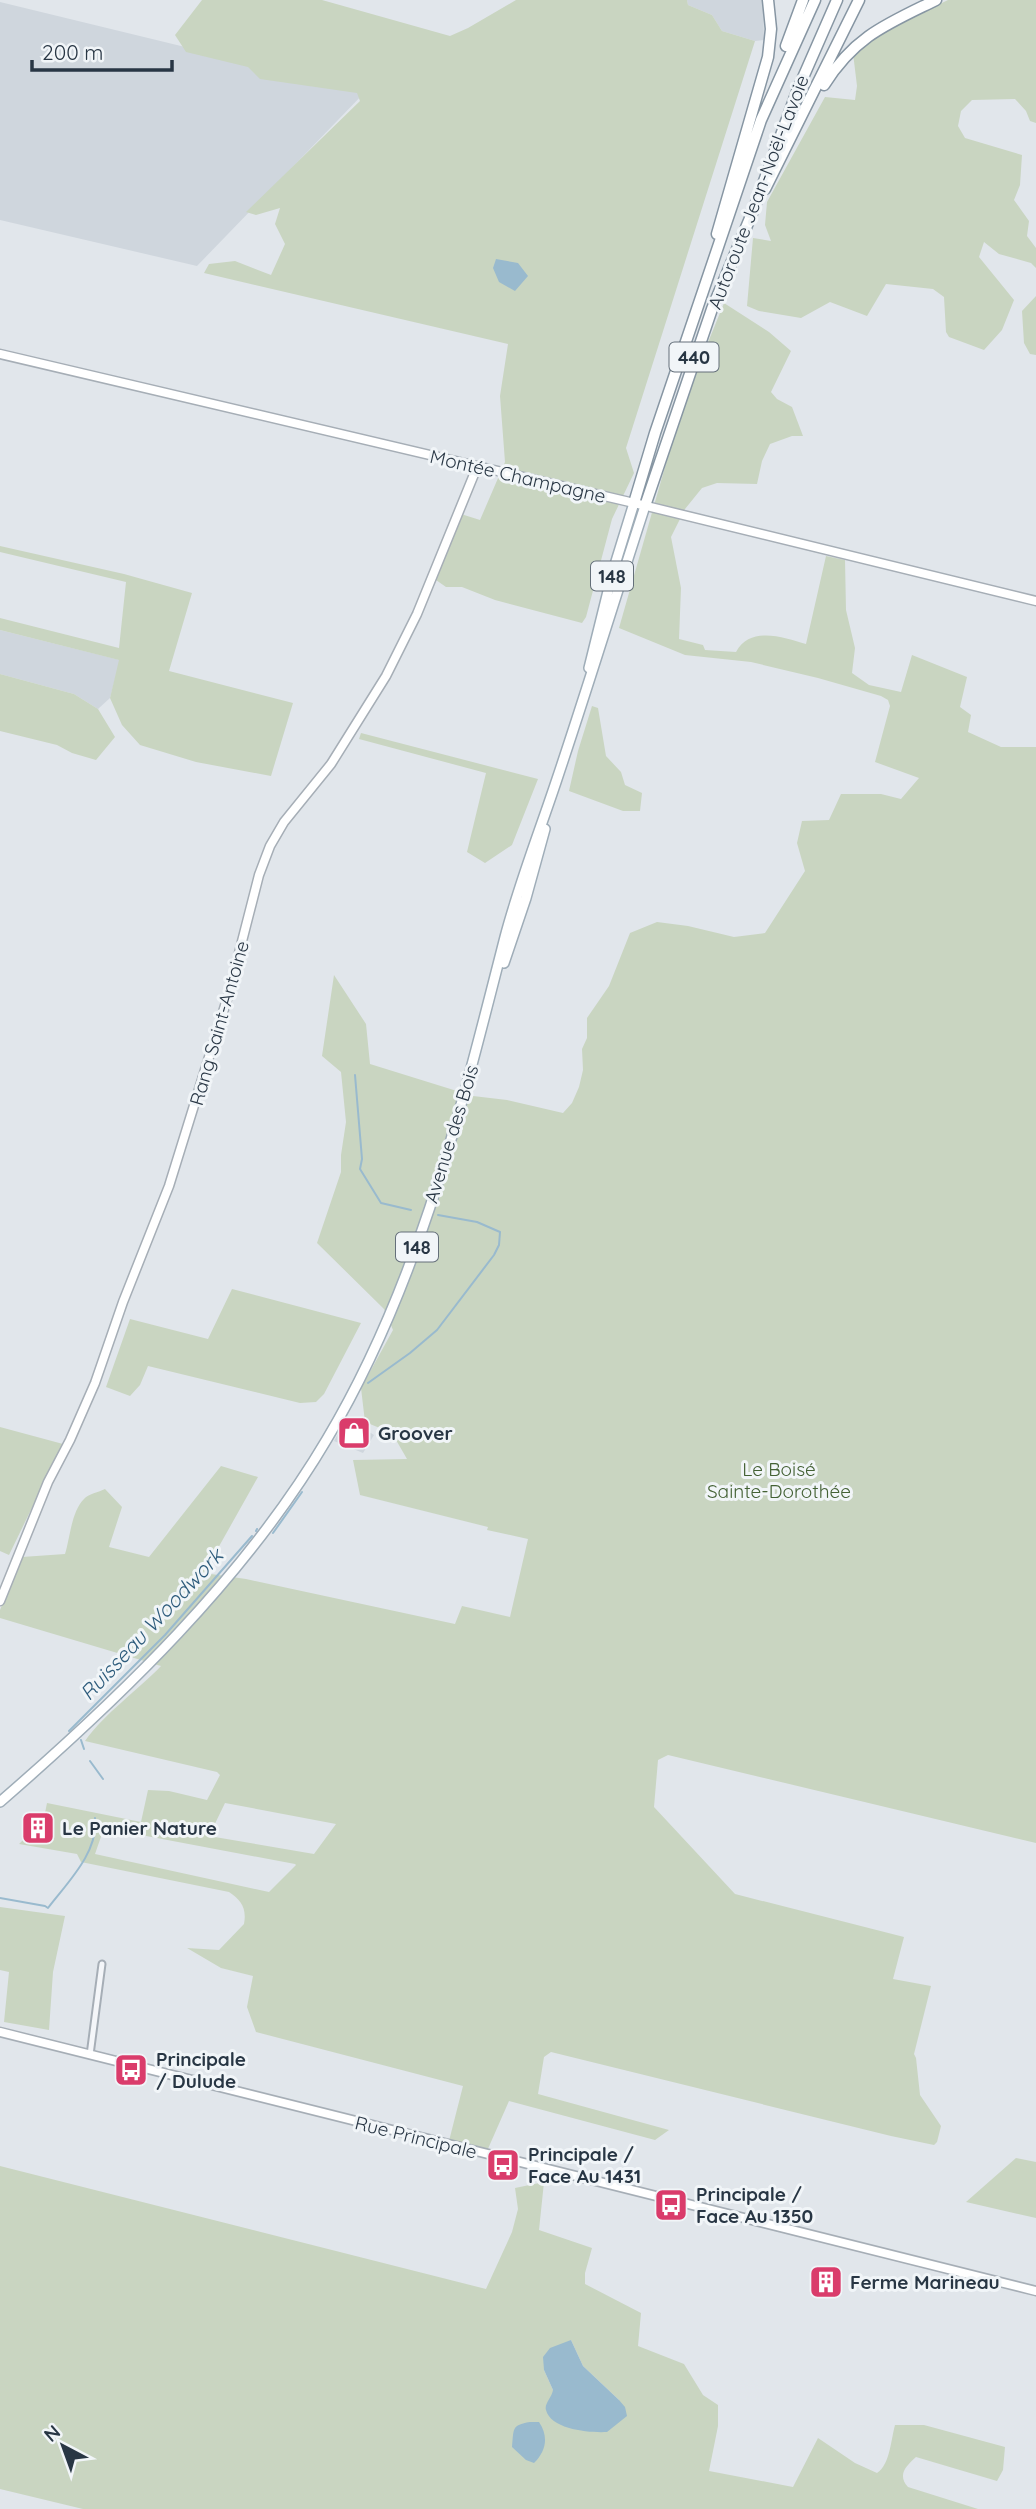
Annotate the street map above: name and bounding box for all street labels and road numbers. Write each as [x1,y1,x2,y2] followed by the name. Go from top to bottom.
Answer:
[702,71,814,313] street label: Autoroute Jean-Noël-Lavoie
[670,342,718,372] road number: 440
[428,444,608,508] street label: Montée Champagne
[591,562,633,590] road number: 148
[184,938,254,1108] street label: Rang Saint-Antoine
[419,1062,483,1206] street label: Avenue des Bois
[396,1232,438,1262] road number: 148
[353,2110,479,2164] street label: Rue Principale

